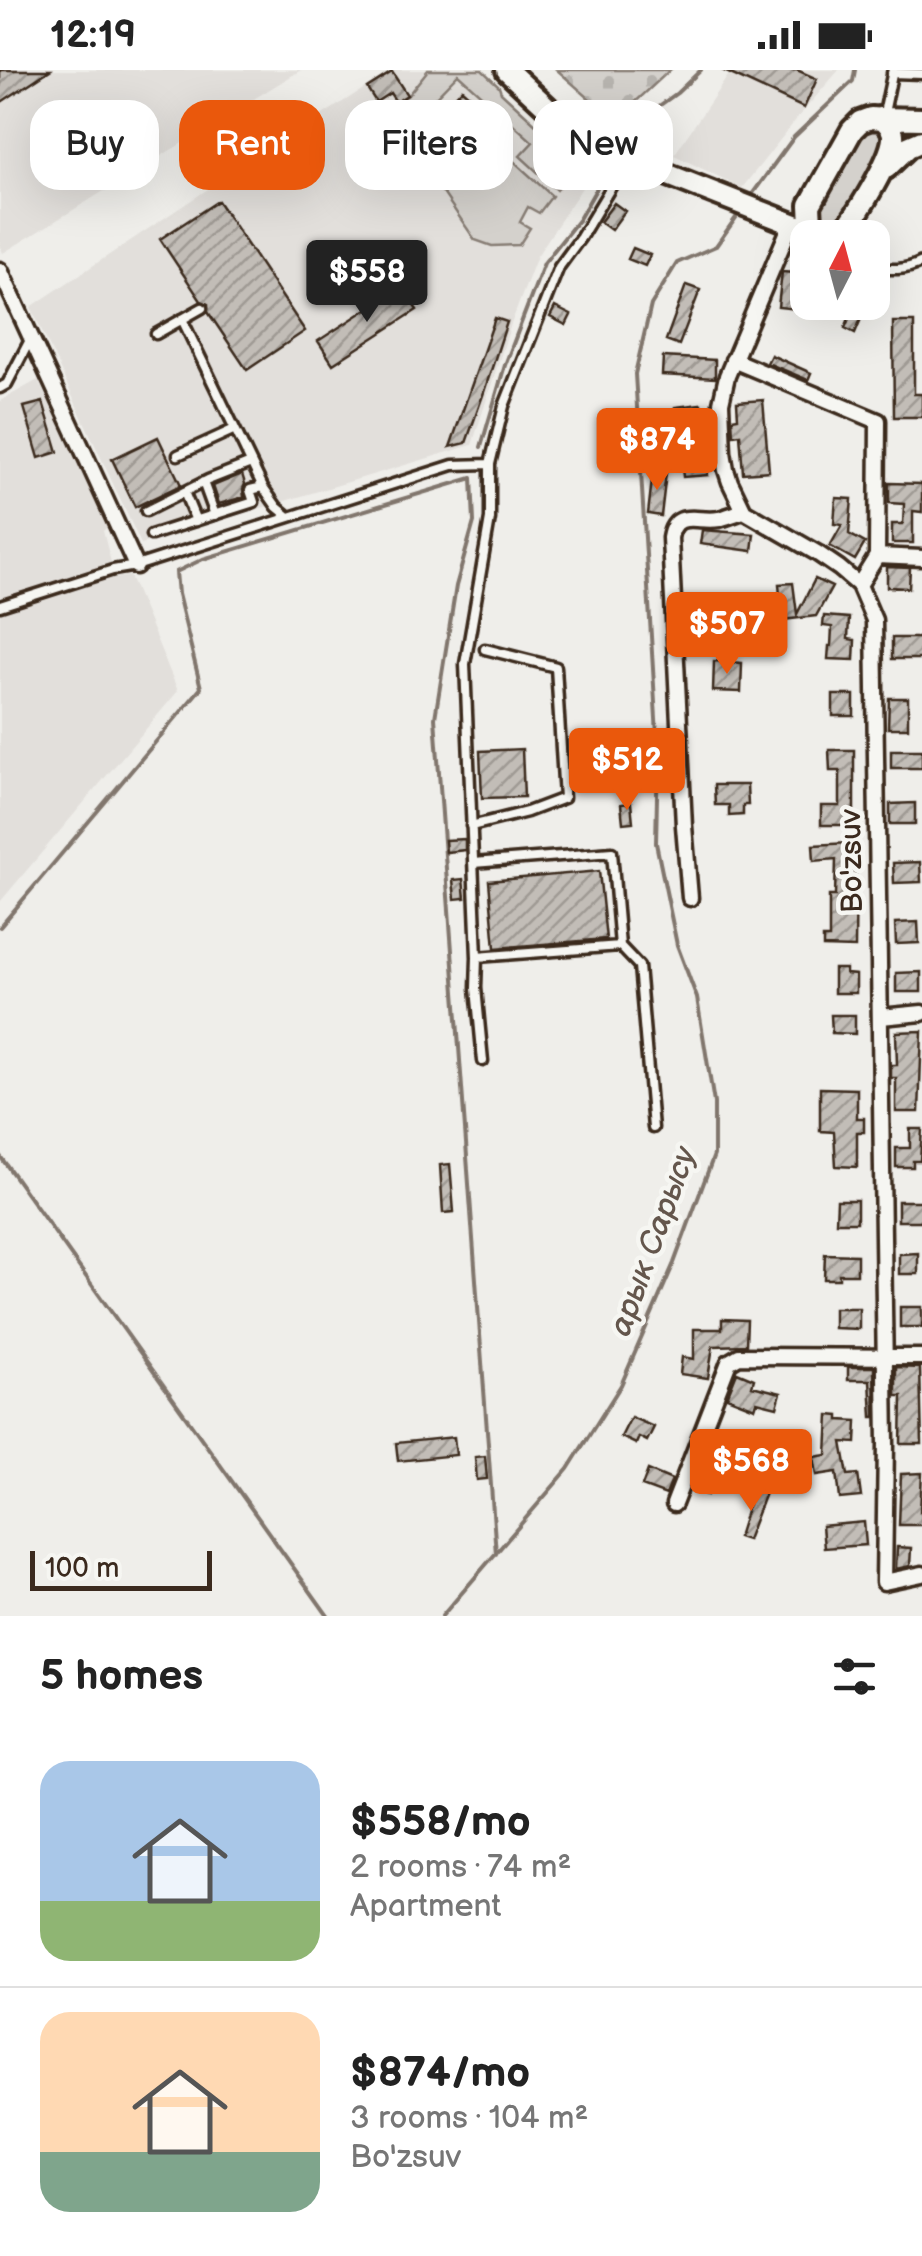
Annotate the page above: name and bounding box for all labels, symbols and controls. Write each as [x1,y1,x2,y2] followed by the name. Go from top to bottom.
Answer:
[50,13,136,58] text: 12:19
[30,100,159,190] chip: Buy
[179,100,325,190] chip: Rent
[345,100,513,190] chip: Filters
[533,100,673,190] chip: New
[790,220,890,320] north arrow
[790,220,890,320] map controls
[308,240,426,325] pin: $558
[328,253,406,292] text: $558
[598,408,716,493] pin: $874
[619,421,695,460] text: $874
[668,592,786,677] pin: $507
[688,605,766,644] text: $507
[568,728,686,813] pin: $512
[591,741,663,780] text: $512
[833,808,871,913] street label: Bo'zsuv
[601,1141,706,1341] water label: арык Сарысу
[692,1429,810,1514] pin: $568
[712,1442,790,1481] text: $568
[30,1546,212,1590] scale bar
[45,1552,119,1585] text: 100 m
[827,1649,882,1704] icon: filters
[40,1651,203,1702] text: 5 homes
[350,1797,531,1848] text: $558/mo
[120,1801,240,1921] icon: home
[350,1848,571,1887] text: 2 rooms · 74 m²
[350,1887,501,1926] text: Apartment
[350,2048,530,2099] text: $874/mo
[120,2052,240,2172] icon: home
[350,2099,588,2138] text: 3 rooms · 104 m²
[350,2138,461,2177] text: Bo'zsuv

